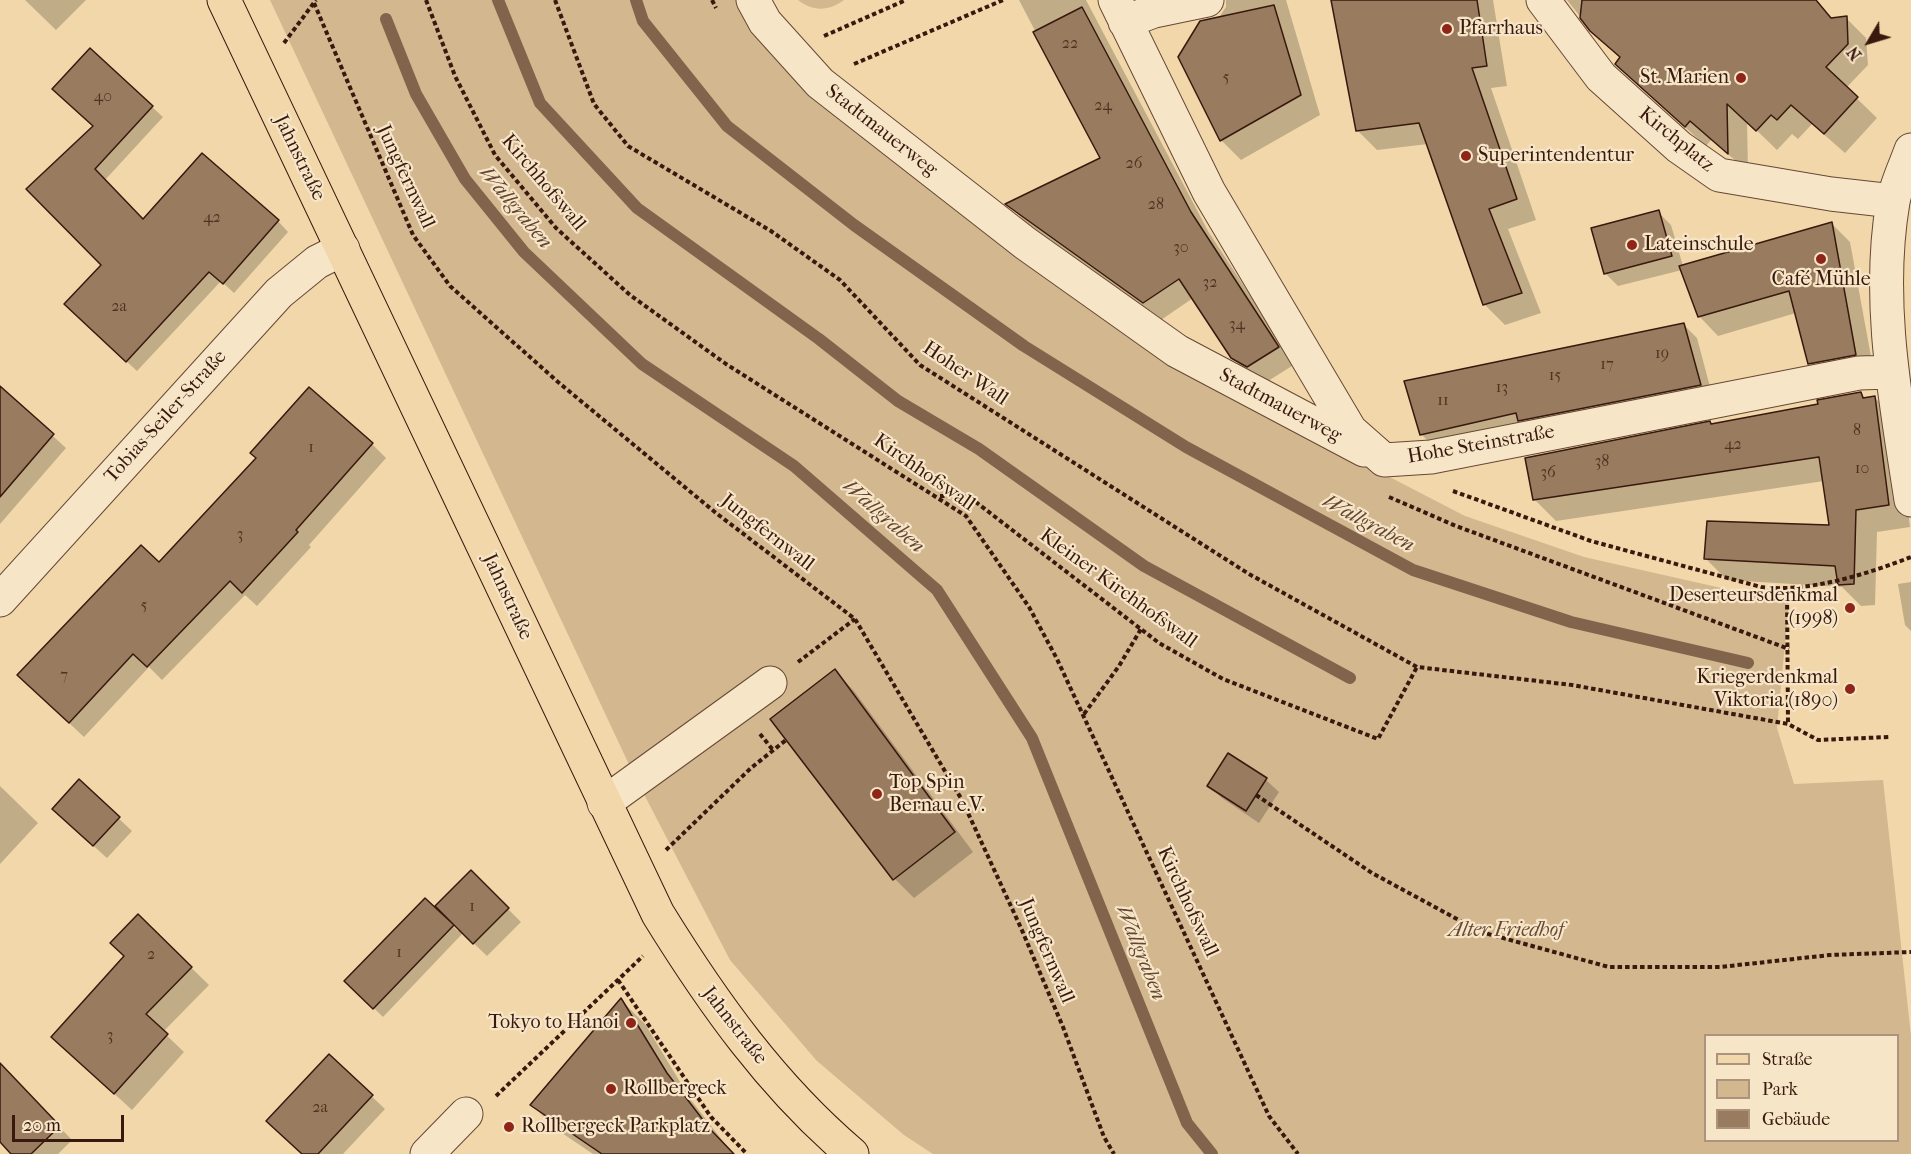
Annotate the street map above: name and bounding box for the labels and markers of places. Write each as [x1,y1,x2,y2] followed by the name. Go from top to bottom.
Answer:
[1459,17,1543,41] place label: Pfarrhaus
[1440,22,1454,36] marker: Pfarrhaus
[1640,66,1729,90] place label: St. Marien
[1734,71,1748,85] marker: St. Marien
[1478,144,1634,168] place label: Superintendentur
[1459,149,1473,163] marker: Superintendentur
[1644,233,1754,257] place label: Lateinschule
[1625,238,1639,252] marker: Lateinschule
[1814,252,1828,266] marker: Café Mühle
[1771,268,1871,292] place label: Café Mühle
[1669,584,1838,631] place label: Deserteursdenkmal (1998)
[1843,601,1857,615] marker: Deserteursdenkmal (1998)
[1696,666,1838,713] place label: Kriegerdenkmal Viktoria (1890)
[1843,682,1857,696] marker: Kriegerdenkmal Viktoria (1890)
[889,771,985,818] place label: Top Spin Bernau e.V.
[870,787,884,801] marker: Top Spin Bernau e.V.
[488,1011,619,1035] place label: Tokyo to Hanoi
[624,1016,638,1030] marker: Tokyo to Hanoi
[623,1077,727,1101] place label: Rollbergeck
[604,1082,618,1096] marker: Rollbergeck
[521,1115,710,1139] place label: Rollbergeck Parkplatz
[502,1120,516,1134] marker: Rollbergeck Parkplatz

